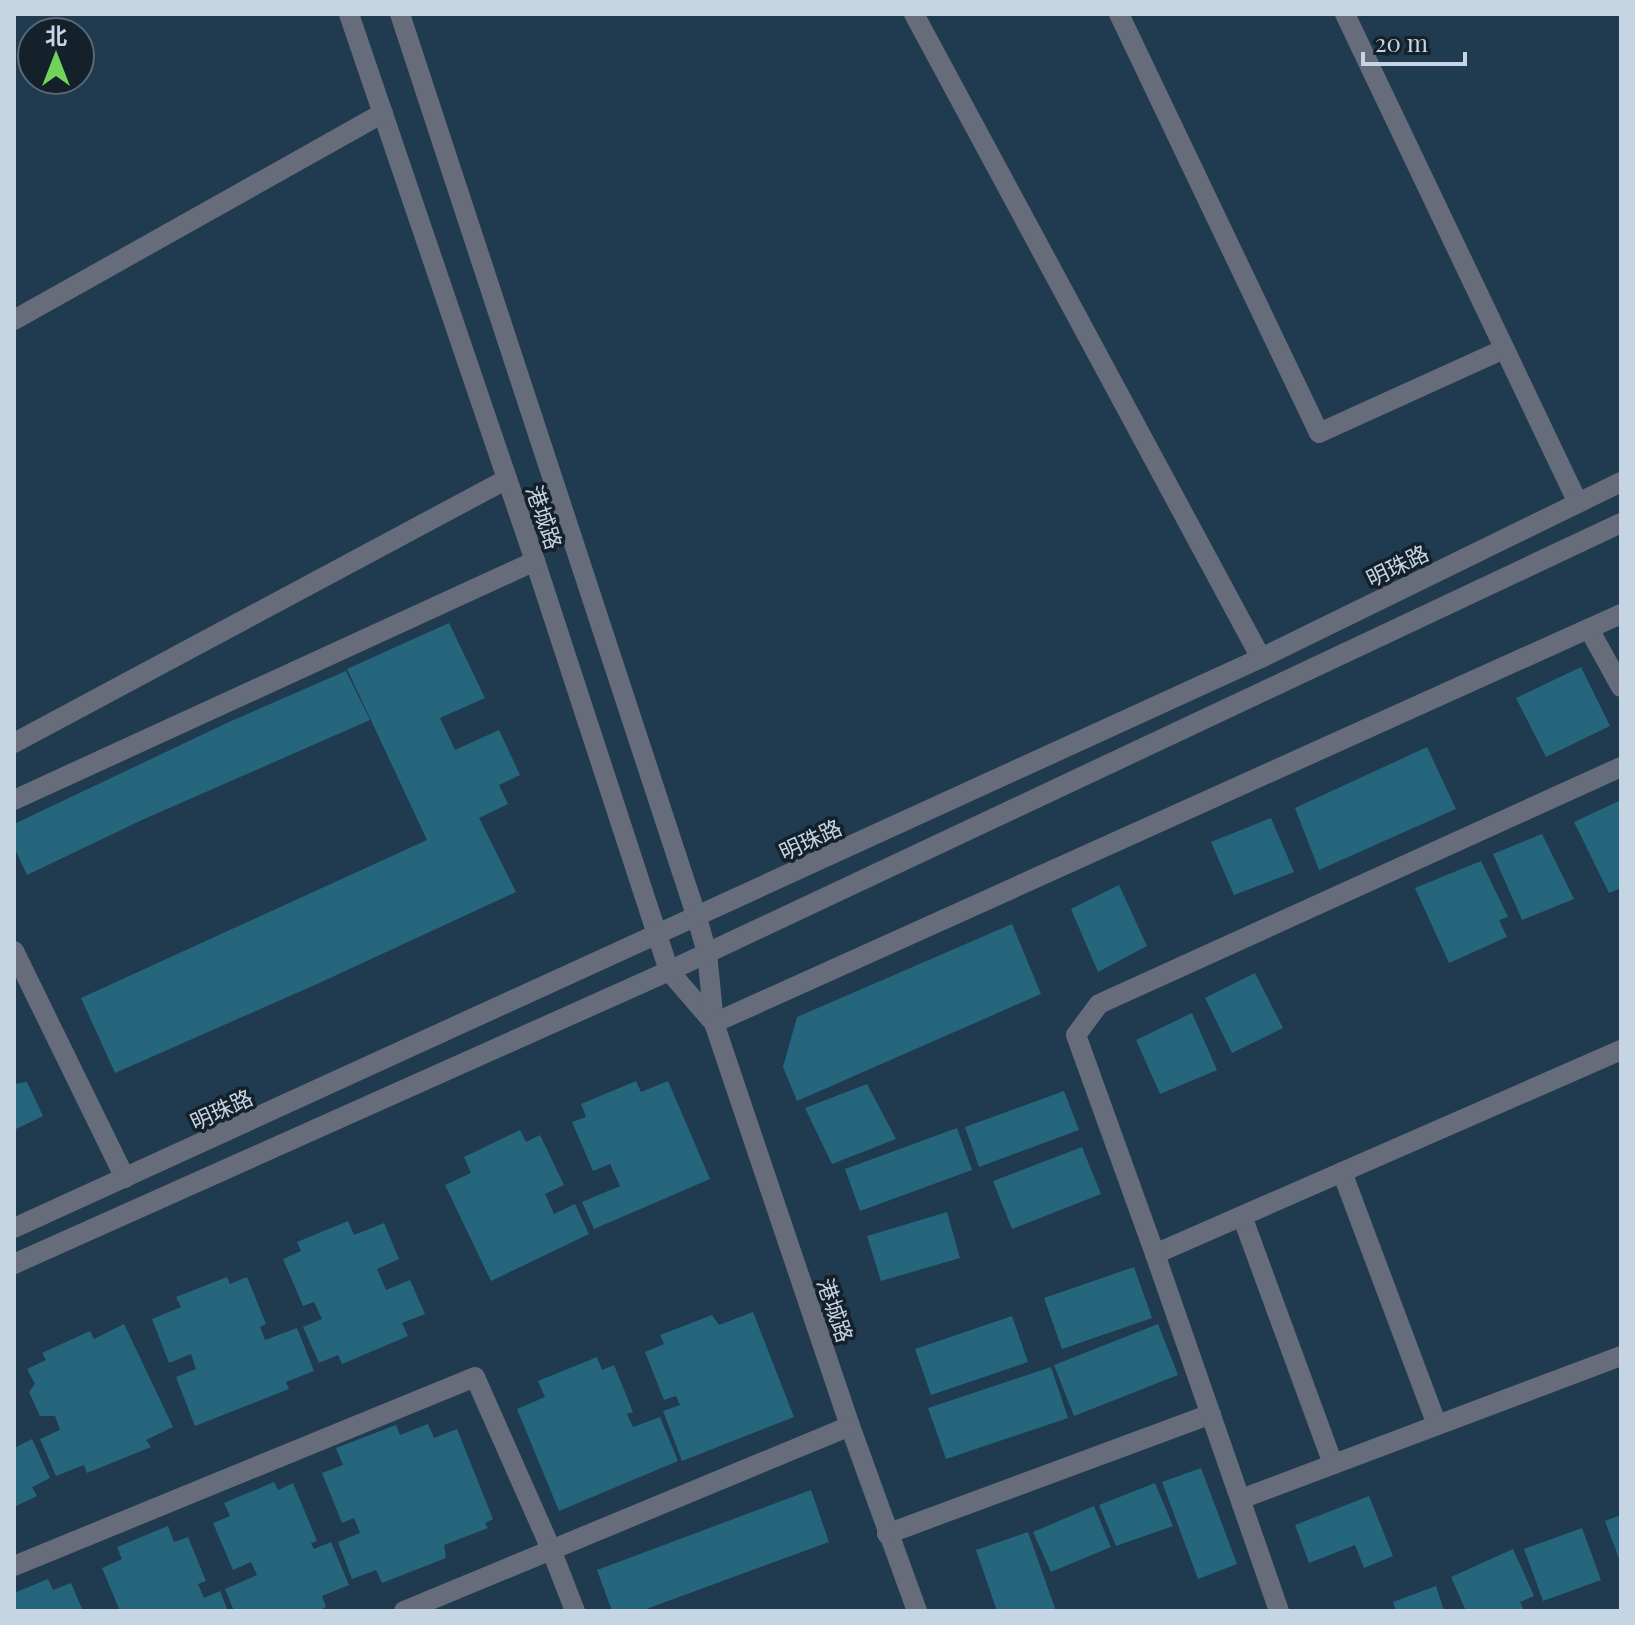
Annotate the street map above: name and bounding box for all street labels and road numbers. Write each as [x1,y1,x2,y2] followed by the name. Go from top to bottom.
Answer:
[520,481,570,553] street label: 港城路
[1361,537,1433,593] street label: 明珠路
[774,811,846,867] street label: 明珠路
[185,1081,257,1137] street label: 明珠路
[811,1274,861,1346] street label: 港城路

